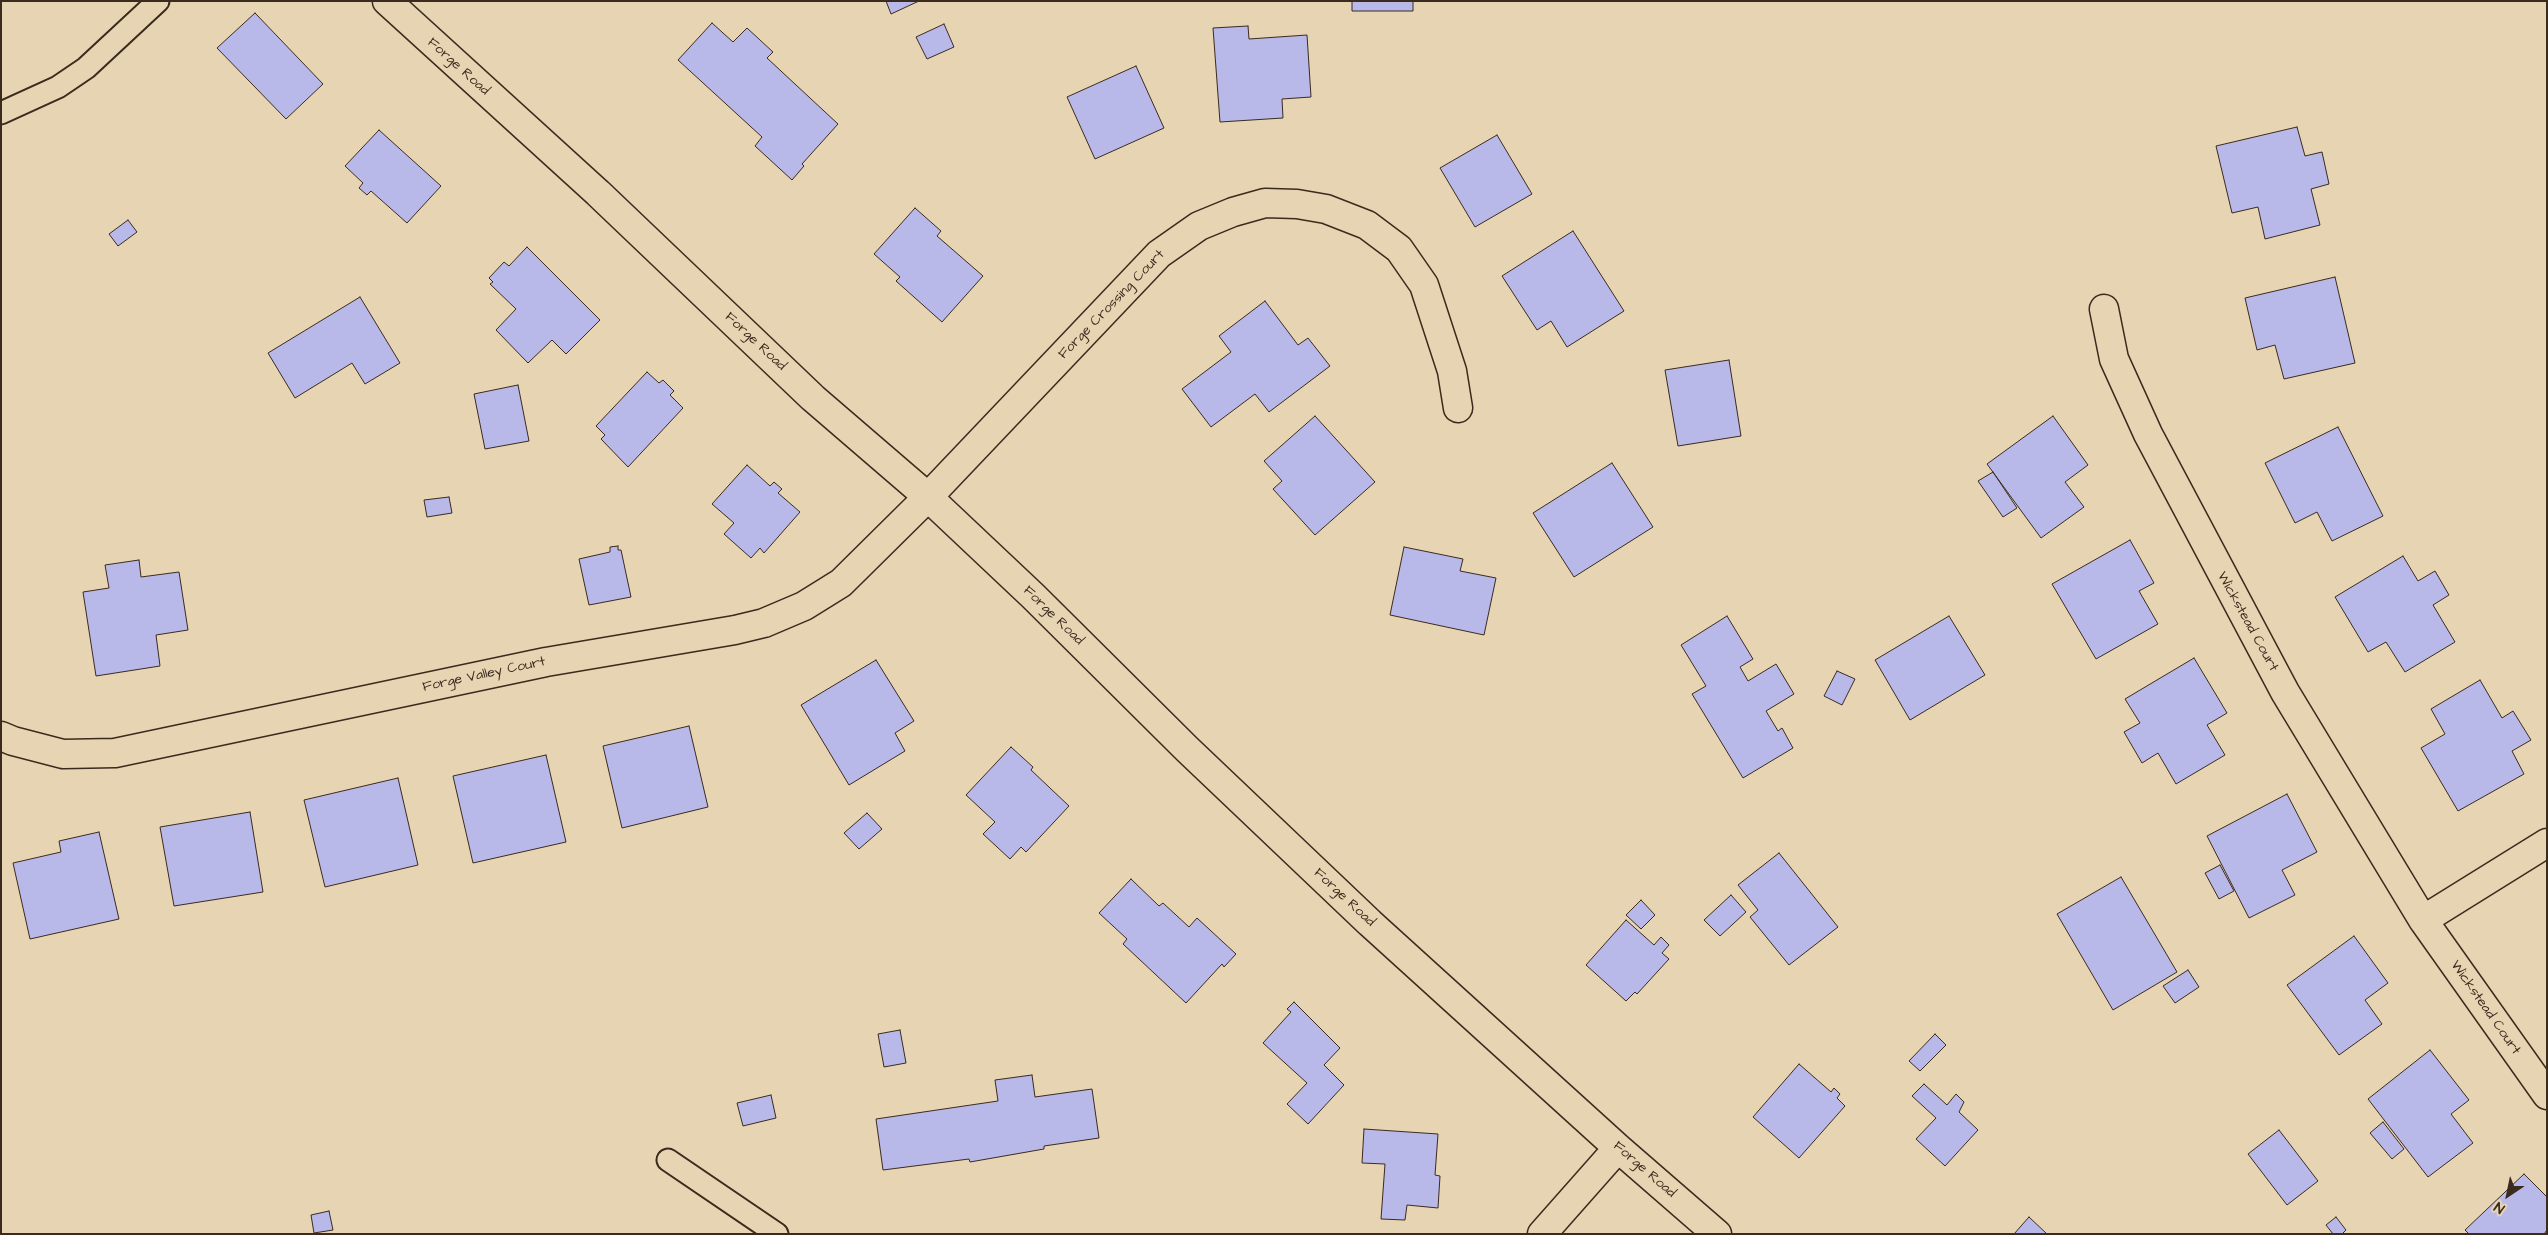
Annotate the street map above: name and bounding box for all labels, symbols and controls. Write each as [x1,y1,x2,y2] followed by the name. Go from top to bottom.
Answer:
[423,35,493,99] street label: Forge Road
[1055,247,1169,363] street label: Forge Crossing Court
[721,309,789,375] street label: Forge Road
[2213,569,2281,675] street label: Wickstead Court
[1019,583,1087,649] street label: Forge Road
[421,654,547,696] street label: Forge Valley Court
[1310,865,1378,931] street label: Forge Road
[2446,958,2524,1058] street label: Wickstead Court
[1609,1138,1679,1202] street label: Forge Road
[2483,1170,2533,1220] north arrow
[2490,1197,2509,1218] text: N

